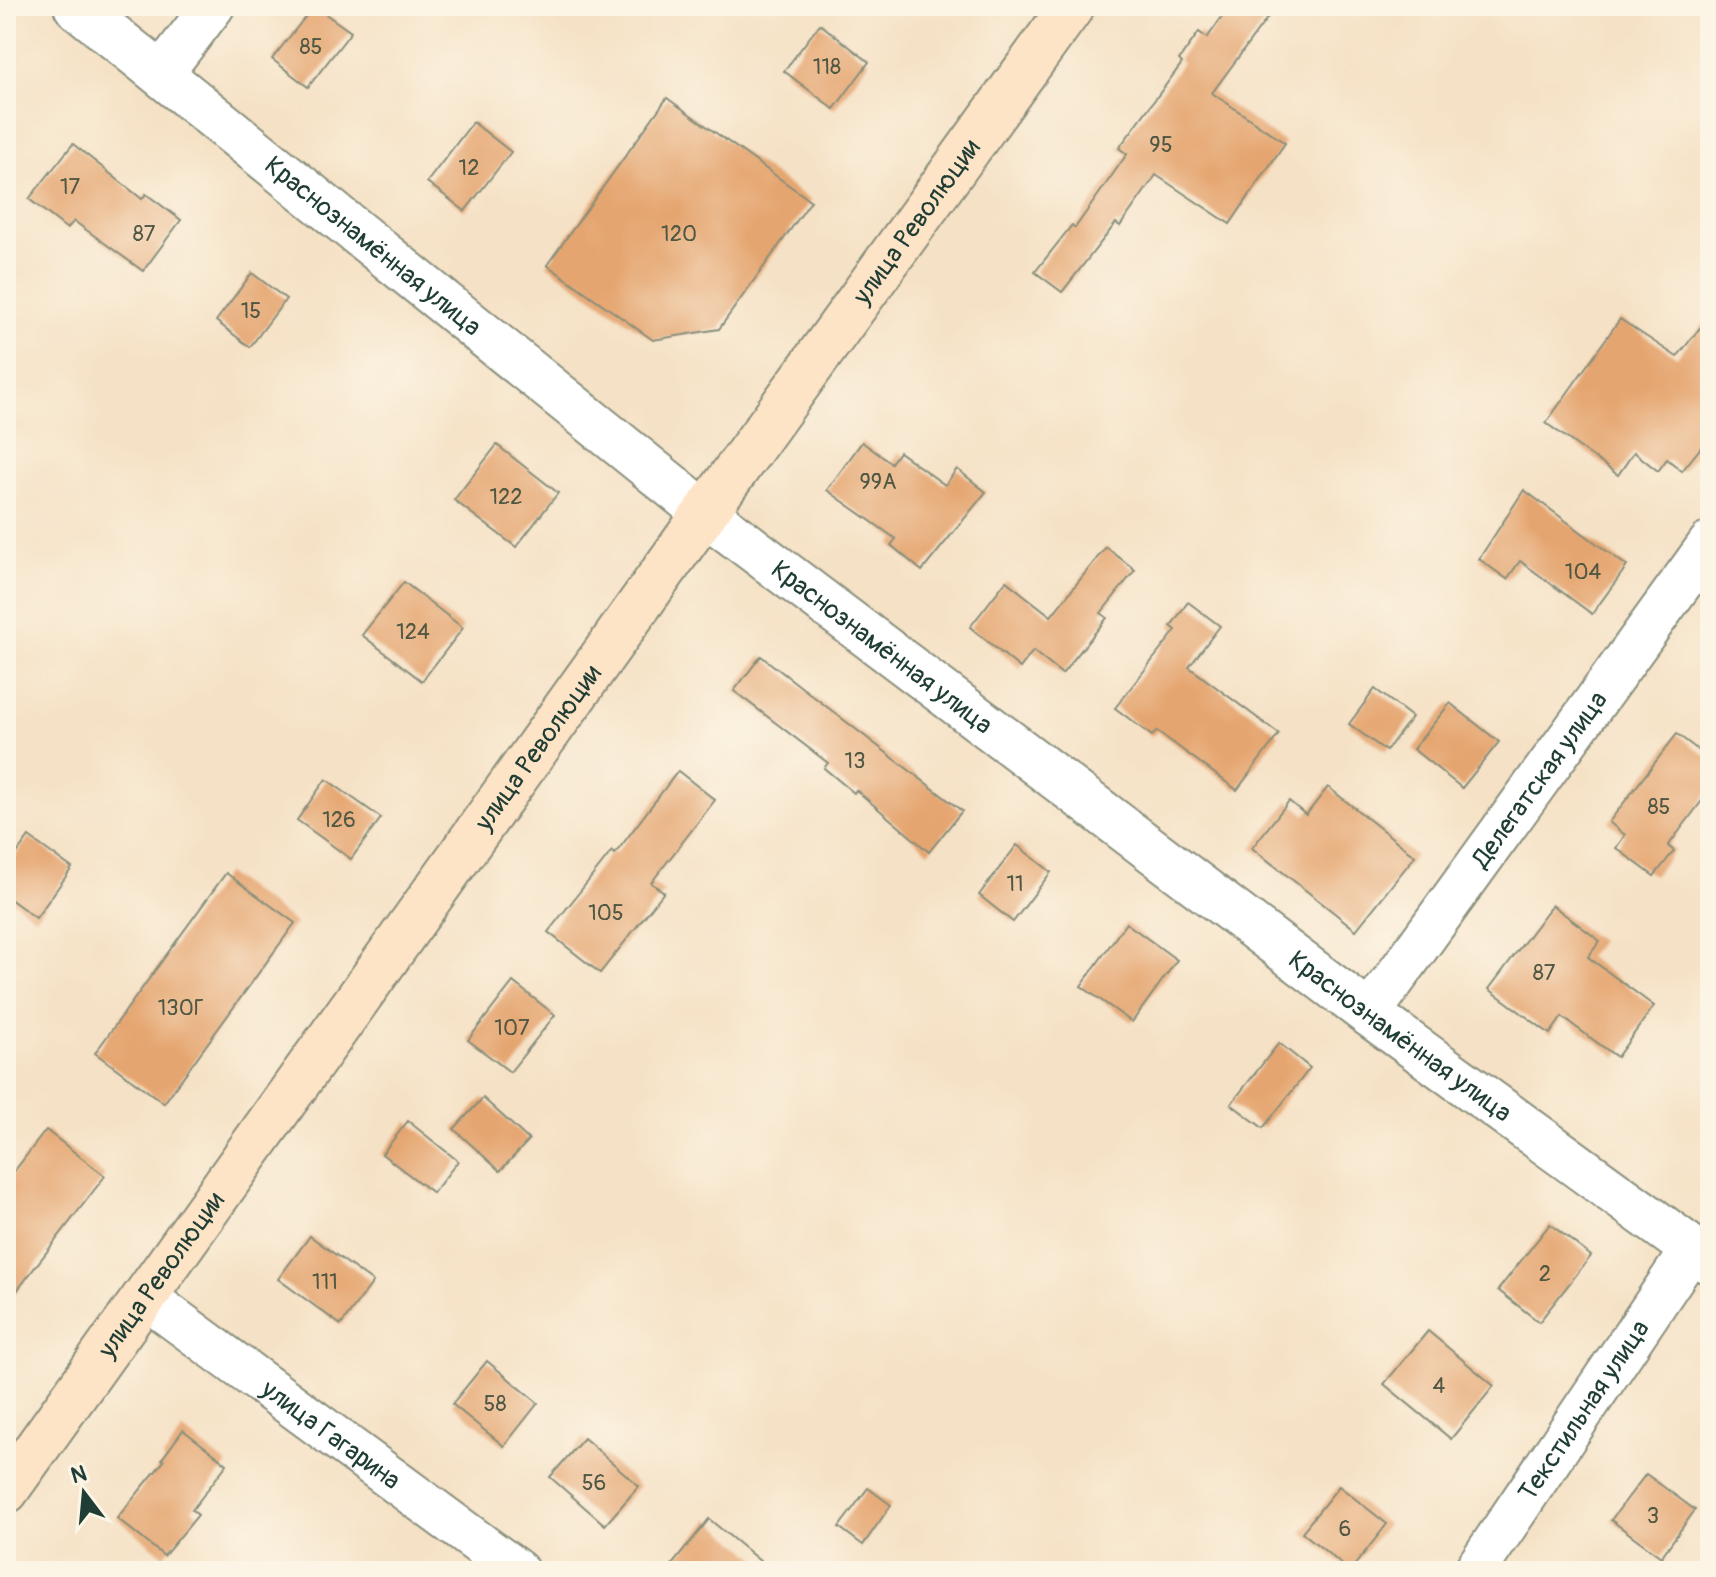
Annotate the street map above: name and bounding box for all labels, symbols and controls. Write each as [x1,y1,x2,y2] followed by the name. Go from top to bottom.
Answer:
[299,33,323,61] house number: 85
[813,53,841,81] house number: 118
[1149,131,1173,159] house number: 95
[846,133,988,312] street label: улица Революции
[258,150,488,343] street label: Краснознамённая улица
[459,154,479,182] house number: 12
[60,173,80,201] house number: 17
[133,220,156,248] house number: 87
[661,220,697,248] house number: 120
[241,297,261,325] house number: 15
[860,468,896,496] house number: 99А
[489,483,523,511] house number: 122
[765,554,999,741] street label: Краснознамённая улица
[1565,558,1601,586] house number: 104
[396,618,430,646] house number: 124
[468,658,609,838] street label: улица Революции
[1465,685,1615,875] street label: Делегатская улица
[845,747,865,775] house number: 13
[1647,793,1671,821] house number: 85
[322,806,356,834] house number: 126
[1006,870,1024,898] house number: 11
[588,899,624,927] house number: 105
[1282,944,1518,1129] street label: Краснознамённая улица
[1533,959,1556,987] house number: 87
[158,994,204,1022] house number: 130Г
[494,1014,530,1042] house number: 107
[91,1186,232,1365] street label: улица Революции
[1539,1260,1551,1288] house number: 2
[312,1268,338,1296] house number: 111
[1512,1314,1657,1507] street label: Текстильная улица
[1433,1372,1446,1400] house number: 4
[254,1373,407,1497] street label: улица Гагарина
[483,1390,507,1418] house number: 58
[44,1453,124,1533] north arrow
[68,1459,90,1490] text: N
[582,1469,606,1497] house number: 56
[1647,1502,1659,1530] house number: 3
[1339,1515,1351,1543] house number: 6

